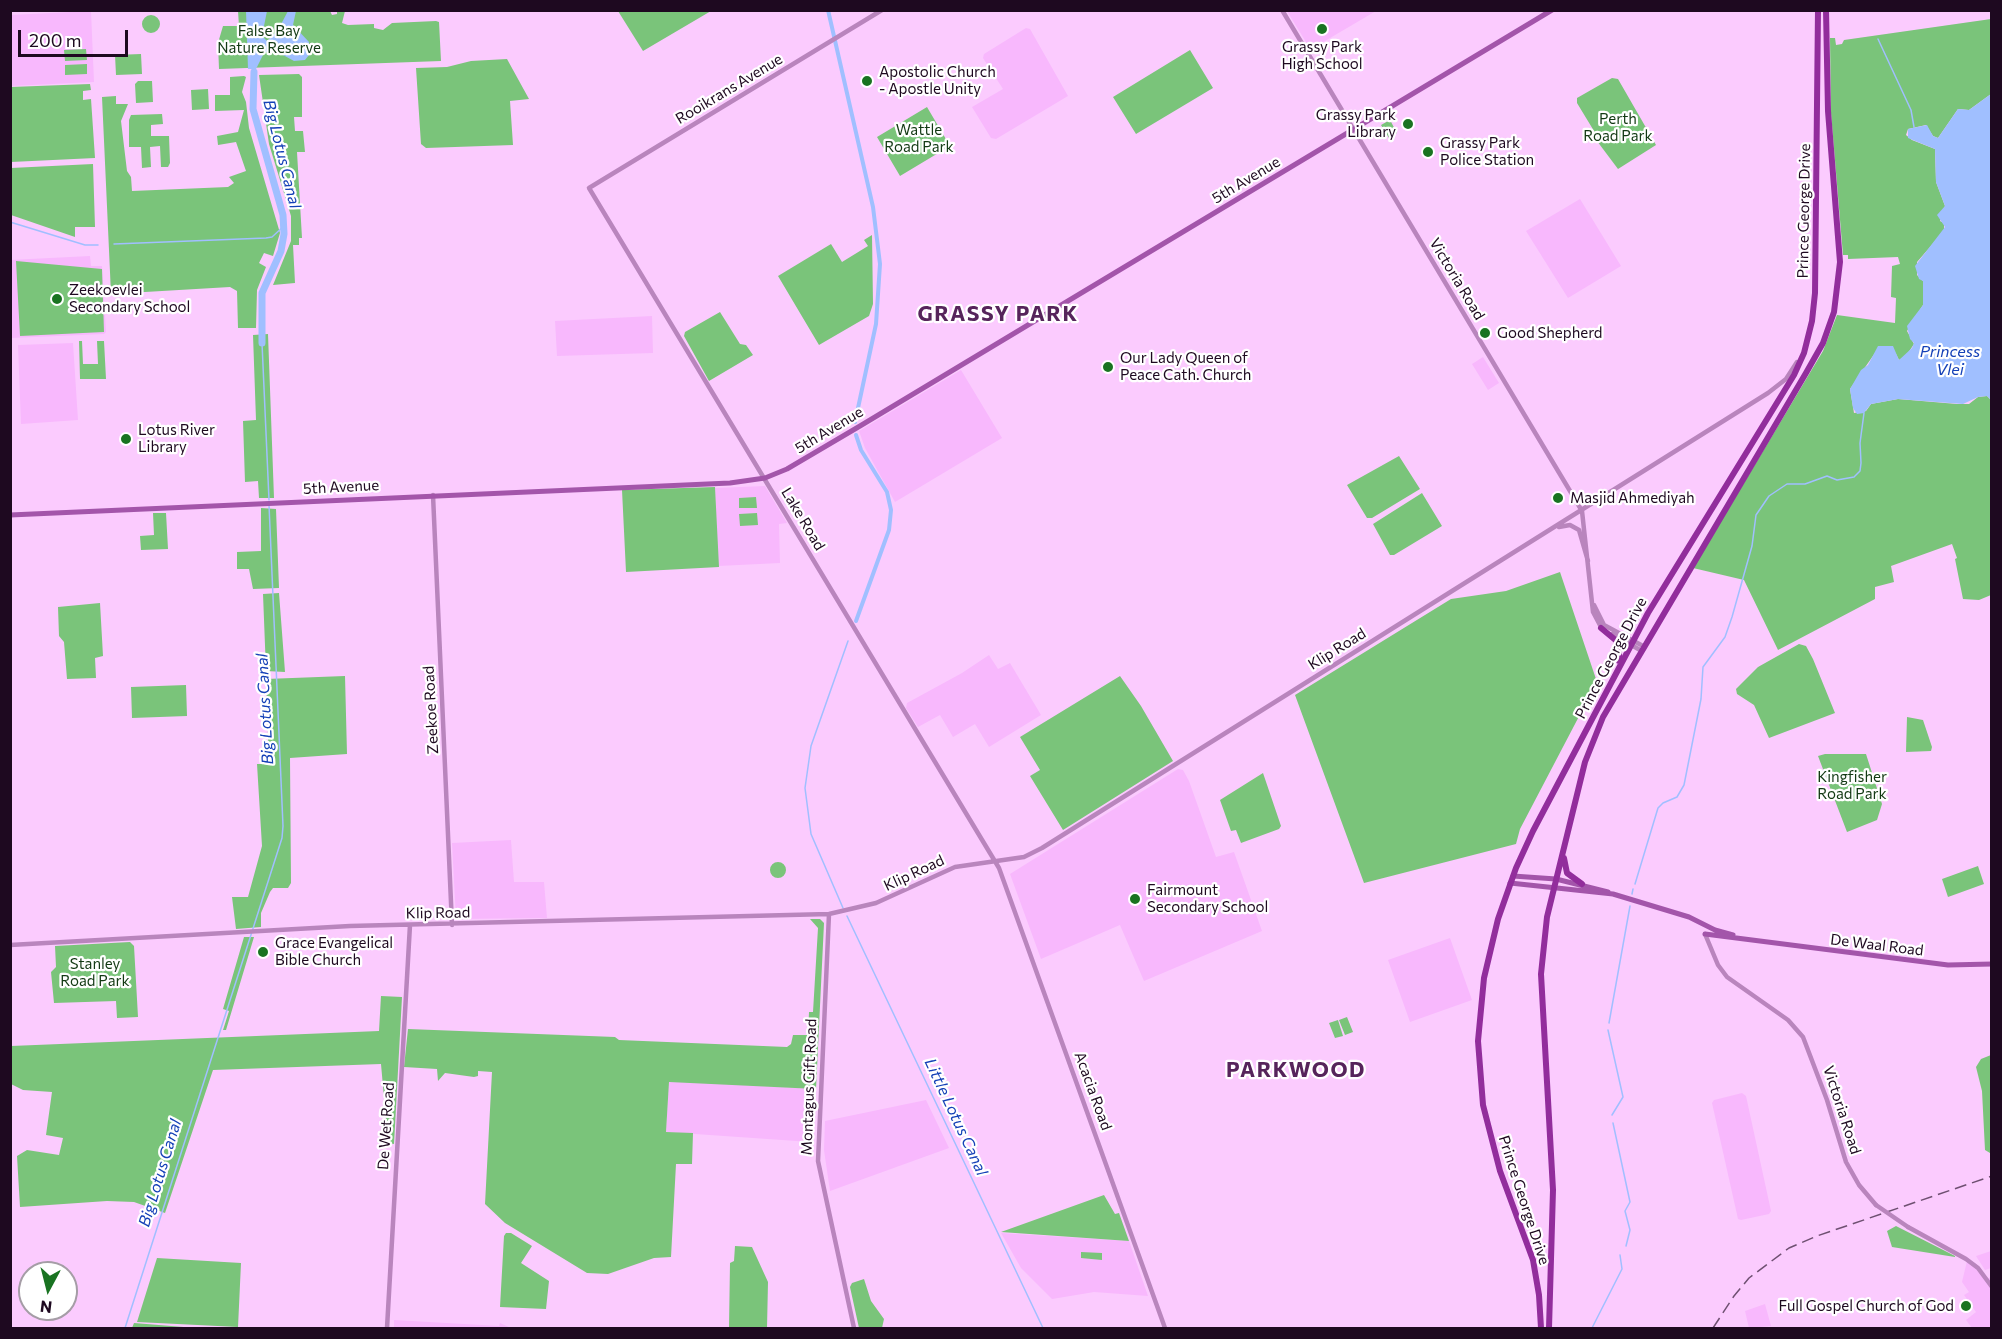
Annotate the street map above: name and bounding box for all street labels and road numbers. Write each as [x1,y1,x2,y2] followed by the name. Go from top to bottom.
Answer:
[672,50,786,128] street label: Rooikrans Avenue
[1794,143,1814,279] street label: Prince George Drive
[1209,153,1283,207] street label: 5th Avenue
[1426,235,1488,323] street label: Victoria Road
[792,403,866,457] street label: 5th Avenue
[302,476,380,498] street label: 5th Avenue
[777,484,829,554] street label: Lake Road
[1571,594,1651,722] street label: Prince George Drive
[1305,624,1369,674] street label: Klip Road
[420,665,442,755] street label: Zeekoe Road
[881,851,947,895] street label: Klip Road
[406,903,470,923] street label: Klip Road
[1829,930,1925,960] street label: De Waal Road
[798,1018,820,1156] street label: Montagus Gift Road
[1070,1049,1116,1133] street label: Acacia Road
[1819,1063,1865,1157] street label: Victoria Road
[374,1082,398,1170] street label: De Wet Road
[1495,1133,1553,1267] street label: Prince George Drive

